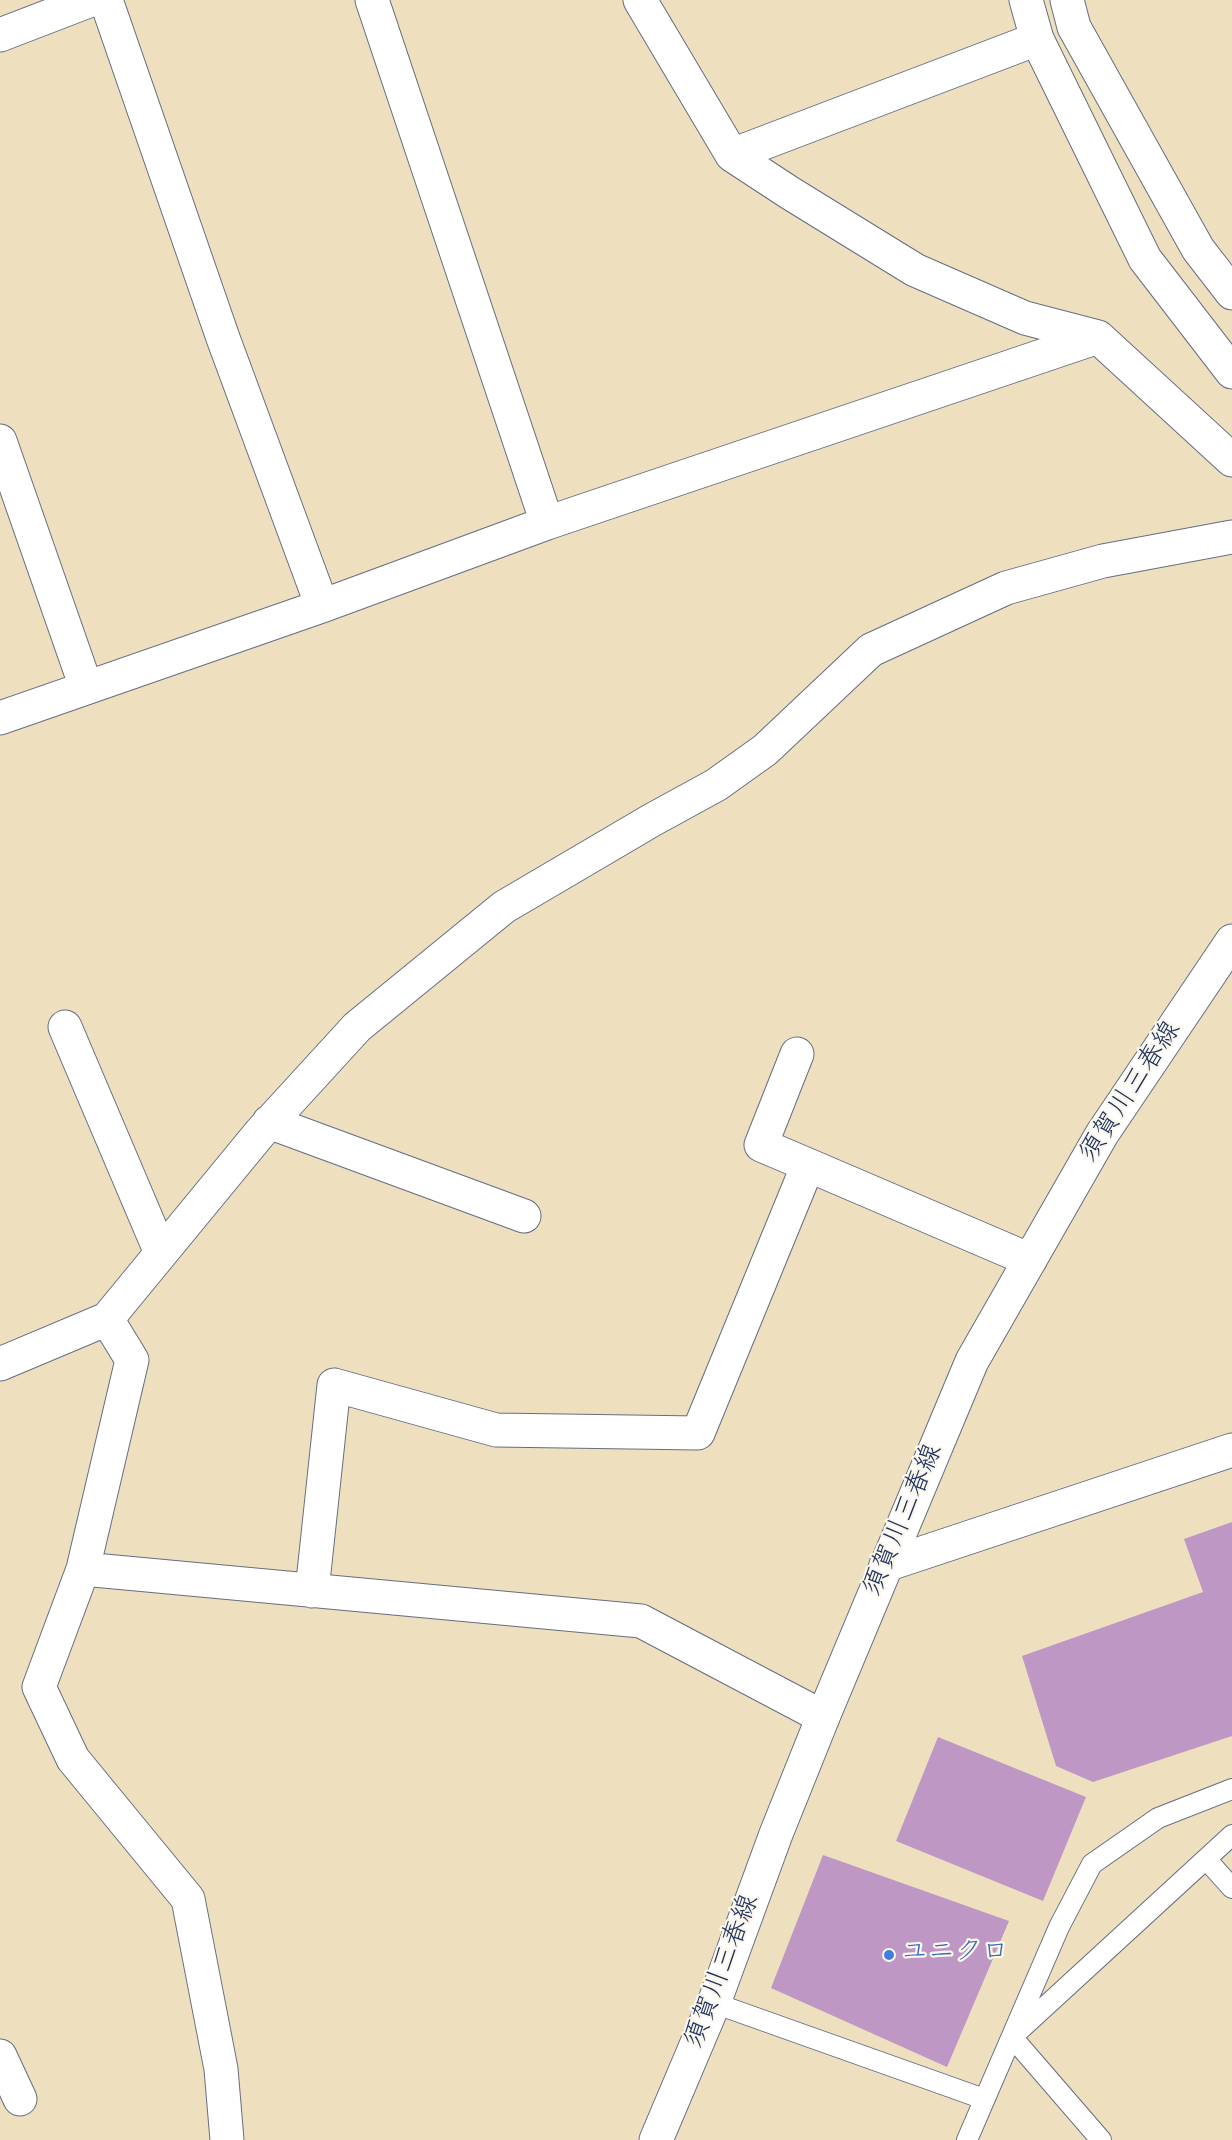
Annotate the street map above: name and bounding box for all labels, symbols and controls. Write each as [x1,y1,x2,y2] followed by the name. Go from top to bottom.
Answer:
[1074,1016,1190,1170] street label: 須賀川三春線
[858,1440,952,1602] street label: 須賀川三春線
[680,1891,768,2053] street label: 須賀川三春線
[901,1939,1009,1971] place label: ユニクロ
[882,1948,896,1962] marker: ユニクロ

